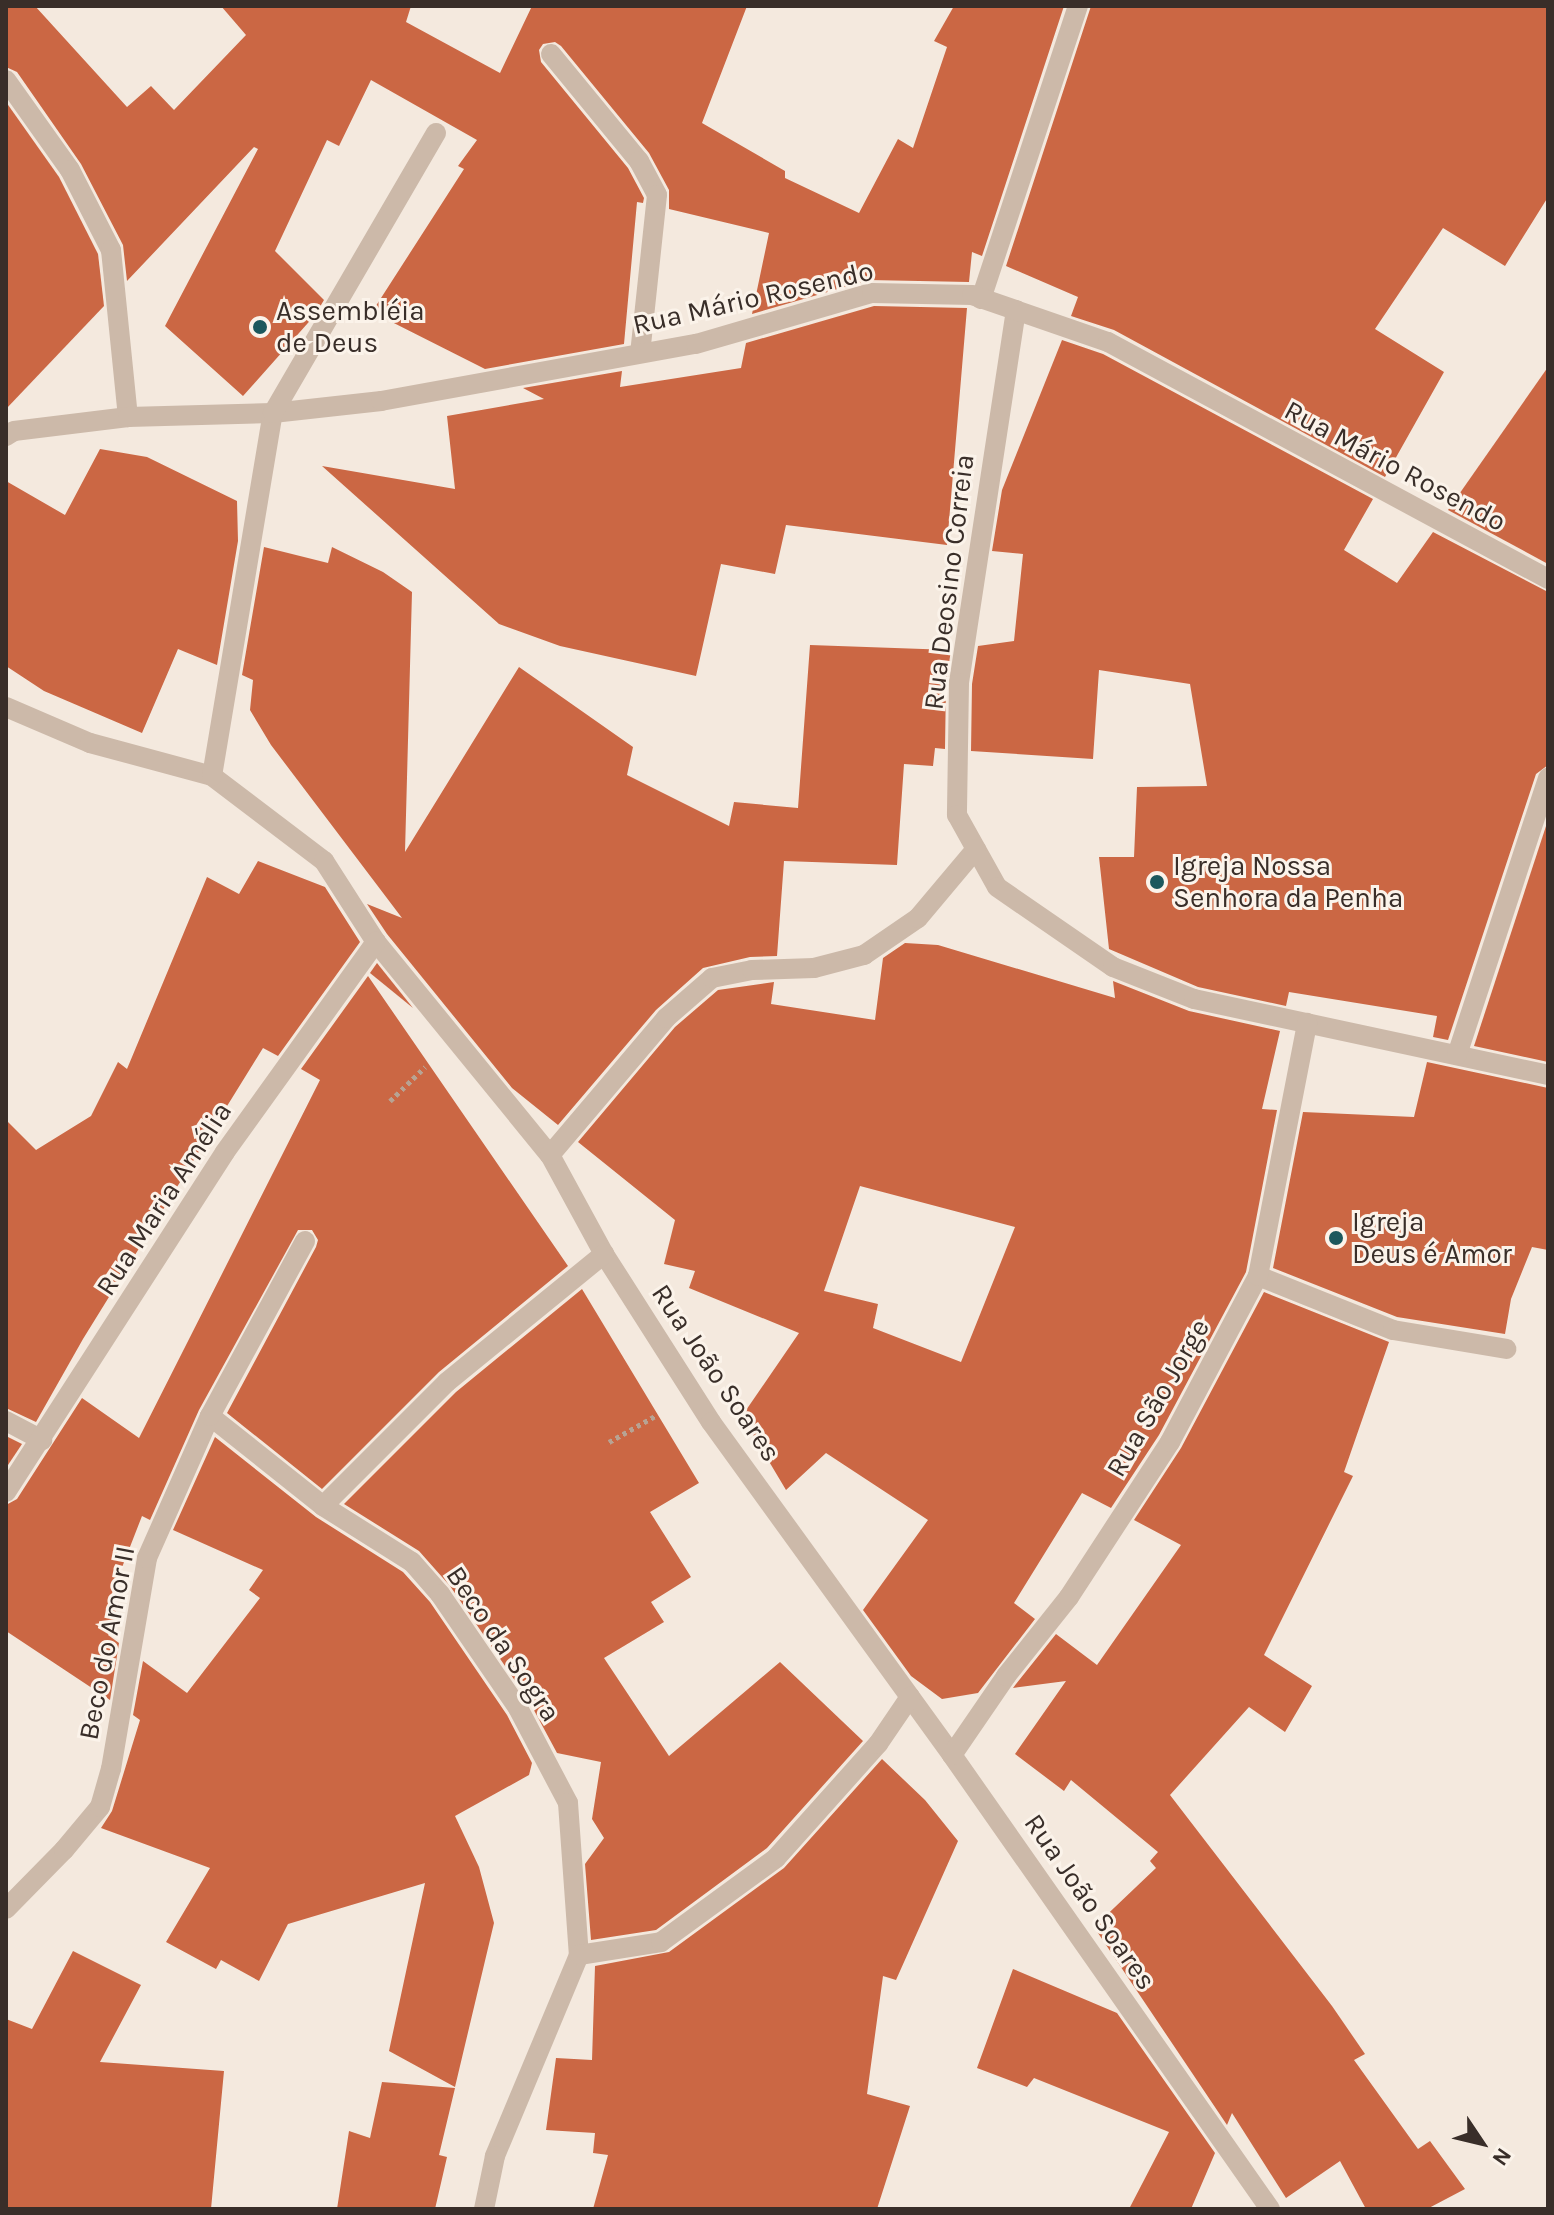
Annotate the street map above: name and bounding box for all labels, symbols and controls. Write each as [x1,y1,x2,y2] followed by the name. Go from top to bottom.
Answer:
[629,254,877,342] street label: Rua Mário Rosendo
[276,294,425,360] place label: Assembléia de Deus
[251,318,269,336] marker: Assembléia de Deus
[1278,393,1512,539] street label: Rua Mário Rosendo
[917,452,981,712] street label: Rua Deosino Correia
[1173,849,1403,915] place label: Igreja Nossa Senhora da Penha
[1148,873,1166,891] marker: Igreja Nossa Senhora da Penha
[89,1096,239,1302] street label: Rua Maria Amélia
[1352,1205,1512,1271] place label: Igreja Deus é Amor
[1327,1229,1345,1247] marker: Igreja Deus é Amor
[644,1278,788,1468] street label: Rua João Soares
[1099,1313,1217,1483] street label: Rua São Jorge
[72,1543,142,1743] street label: Beco do Amor II
[439,1560,567,1728] street label: Beco da Sogra
[1017,1808,1163,1996] street label: Rua João Soares
[1442,2103,1522,2183] north arrow
[1486,2143,1517,2171] text: N

